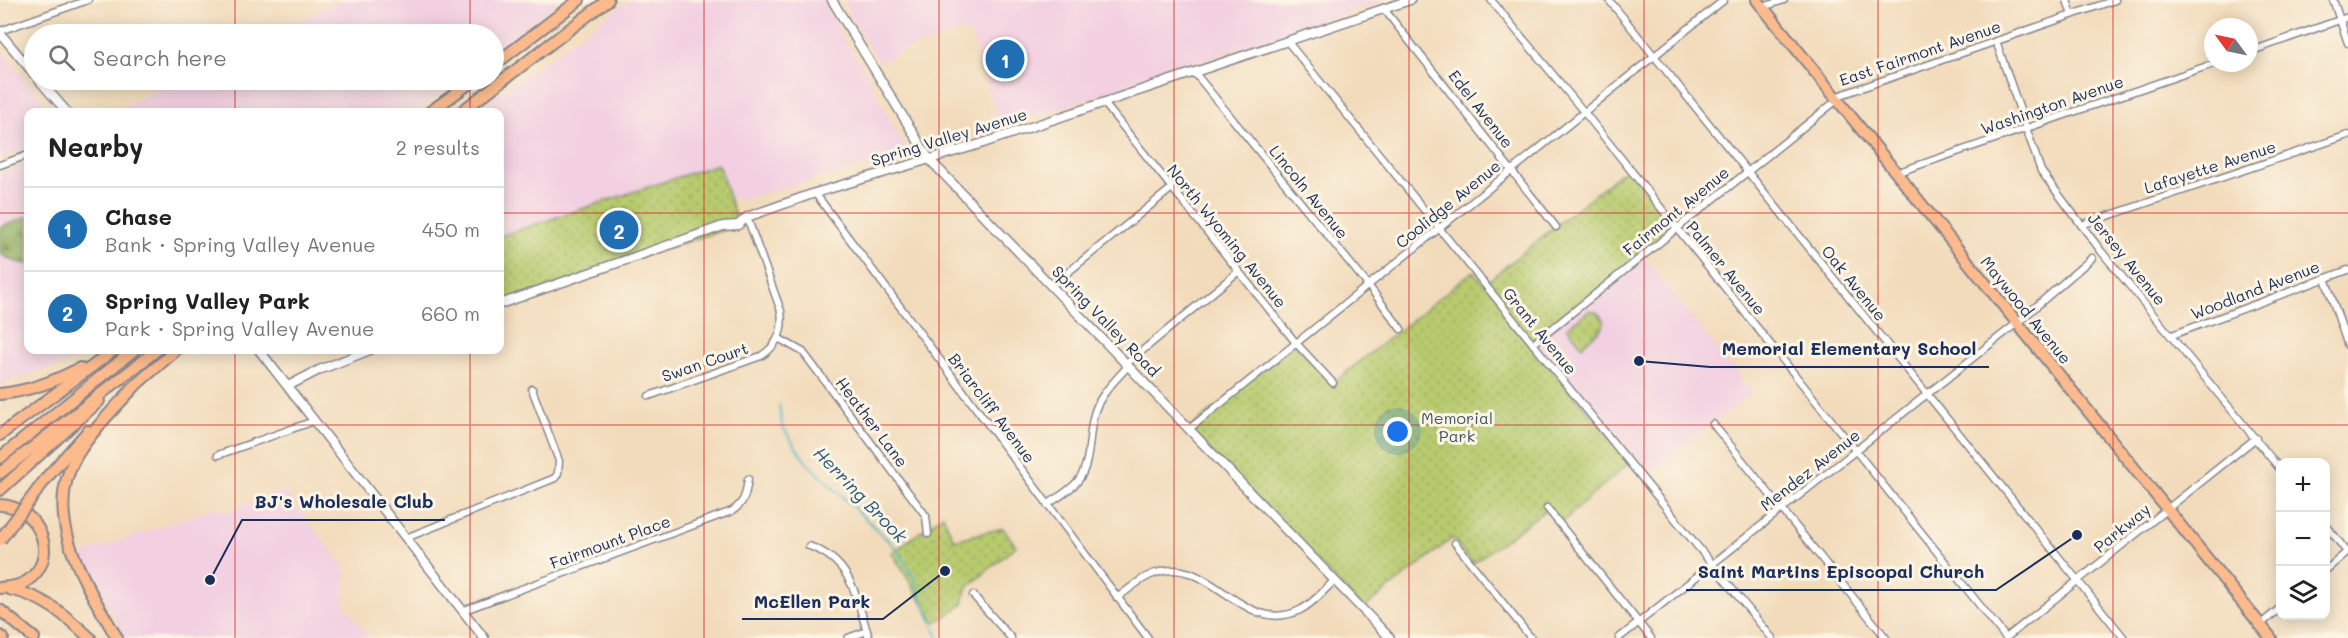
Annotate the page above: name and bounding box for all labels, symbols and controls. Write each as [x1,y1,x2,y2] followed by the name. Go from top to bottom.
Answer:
[1836,15,2003,90] street label: East Fairmont Avenue
[2204,18,2258,72] north arrow
[24,24,504,90] search box
[986,36,1024,82] pin: 1
[45,41,78,74] icon: search
[93,43,227,72] text: Search here
[1444,65,1519,152] street label: Edel Avenue
[1978,70,2126,139] street label: Washington Avenue
[868,103,1029,170] street label: Spring Valley Avenue
[48,130,143,164] text: Nearby
[396,134,480,160] text: 2 results
[2141,135,2278,198] street label: Lafayette Avenue
[1265,141,1354,243] street label: Lincoln Avenue
[1391,155,1504,252] street label: Coolidge Avenue
[1163,160,1292,312] street label: North Wyoming Avenue
[1618,161,1733,260] street label: Fairmont Avenue
[105,202,172,231] text: Chase
[600,208,638,252] pin: 2
[2084,208,2171,309] street label: Jersey Avenue
[63,216,72,242] text: 1
[422,216,480,242] text: 450 m
[1682,216,1771,319] street label: Palmer Avenue
[105,231,376,257] text: Bank · Spring Valley Avenue
[1817,240,1891,325] street label: Oak Avenue
[1976,251,2076,368] street label: Maywood Avenue
[2187,255,2322,324] street label: Woodland Avenue
[1048,261,1165,381] street label: Spring Valley Road
[1499,283,1582,379] street label: Grant Avenue
[105,286,310,315] text: Spring Valley Park
[62,300,73,326] text: 2
[421,300,480,326] text: 660 m
[105,315,374,341] text: Park · Spring Valley Avenue
[1710,331,1989,367] callout: Memorial Elementary School
[1722,336,1976,360] text: Memorial Elementary School
[659,337,751,386] street label: Swan Court
[944,349,1041,467] street label: Briarcliff Avenue
[832,372,913,471] street label: Heather Lane
[1421,407,1493,446] park label: Memorial Park
[1383,417,1412,446] your location
[1756,424,1864,515] street label: Mendez Avenue
[809,441,913,548] water label: Herring Brook
[2276,458,2330,620] map controls
[2276,458,2330,512] button: +
[242,484,445,520] callout: BJ's Wholesale Club
[255,489,433,513] text: BJ's Wholesale Club
[2089,498,2154,557] street label: Parkway
[547,510,673,573] street label: Fairmount Place
[2276,512,2330,566] button: −
[1686,554,1996,590] callout: Saint Martins Episcopal Church
[1698,559,1984,583] text: Saint Martins Episcopal Church
[2276,566,2330,620] button: layers
[742,583,883,619] callout: McEllen Park
[754,589,870,613] text: McEllen Park

